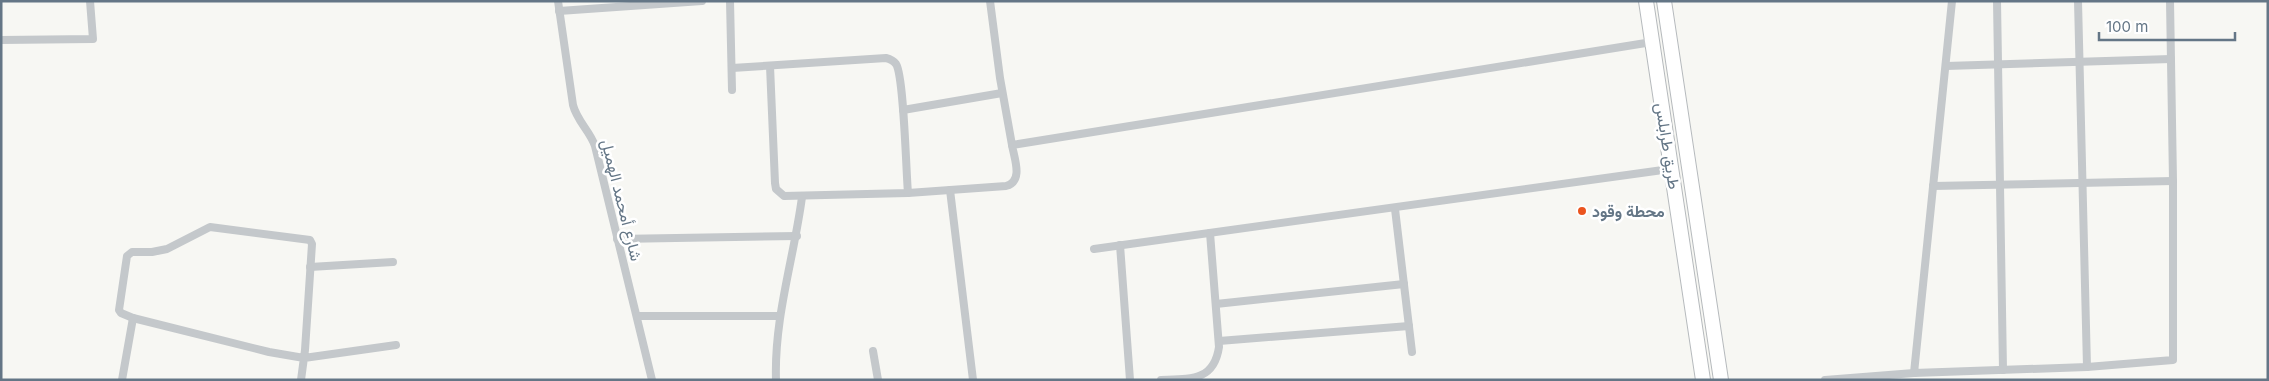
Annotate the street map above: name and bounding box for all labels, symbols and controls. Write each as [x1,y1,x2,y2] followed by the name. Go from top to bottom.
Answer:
[2099,10,2235,42] scale bar
[2106,17,2148,36] text: 100 m
[1650,101,1685,191] street label: طريق طرابلس
[595,137,647,263] street label: شارع أمحمد الهميل
[1592,201,1665,222] place label: محطة وقود
[1576,205,1588,217] marker: محطة وقود

